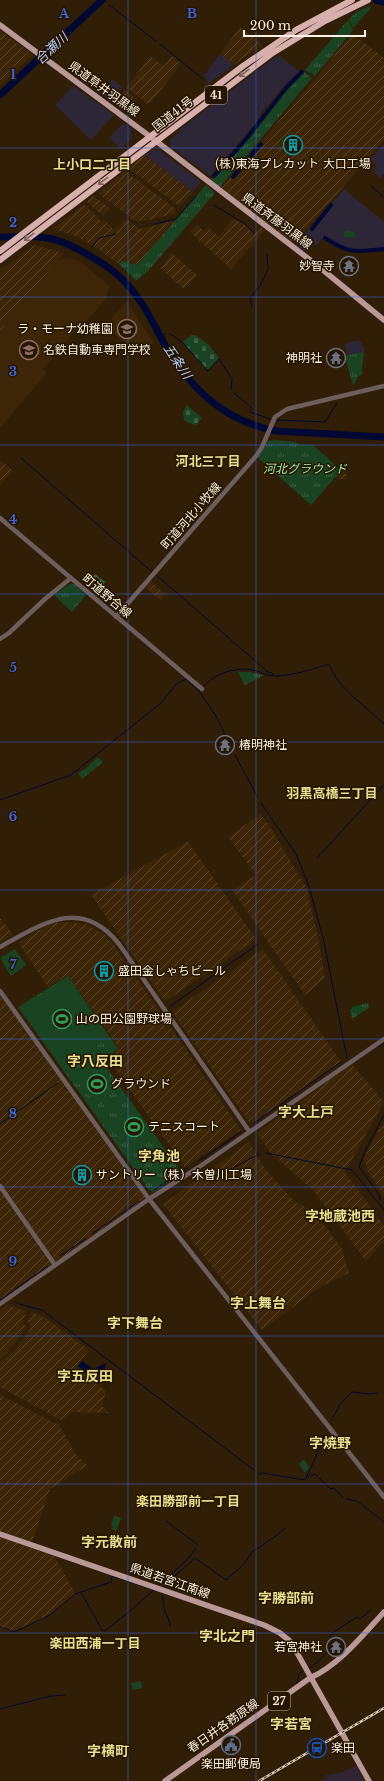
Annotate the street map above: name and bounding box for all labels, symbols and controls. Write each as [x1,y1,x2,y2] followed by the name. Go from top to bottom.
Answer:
[58,5,70,22] text: A
[187,5,197,22] text: B
[244,12,365,38] scale bar
[250,18,291,33] text: 200 m
[31,27,73,68] water label: 合瀬川
[66,58,143,119] street label: 県道草井羽黒線
[10,66,16,83] text: 1
[239,69,250,78] one-way arrow
[205,86,227,104] road number: 41
[149,93,196,134] street label: 国道41号
[282,134,304,156] building icon: (株)東海プレカット 大口工場
[53,156,131,173] district label: 上小口二丁目
[215,156,371,171] place label: (株)東海プレカット 大口工場
[97,177,108,186] one-way arrow
[239,189,315,252] street label: 県道斉藤羽黒線
[9,214,17,231] text: 2
[24,233,35,241] one-way arrow
[338,255,360,277] temple icon: 妙智寺
[299,258,335,273] place label: 妙智寺
[116,318,138,340] school or university icon: ラ・モーナ幼稚園
[17,321,113,336] place label: ラ・モーナ幼稚園
[18,339,40,361] school or university icon: 名鉄自動車専門学校
[160,340,197,384] water label: 五条川
[43,342,151,357] place label: 名鉄自動車専門学校
[325,347,347,369] temple icon: 神明社
[286,350,322,365] place label: 神明社
[9,363,17,380] text: 3
[175,453,241,470] district label: 河北三丁目
[263,461,348,476] park label: 河北グラウンド
[157,479,224,552] street label: 町道河北小牧線
[9,511,18,528] text: 4
[80,571,135,621] street label: 町道野合線
[9,659,17,676] text: 5
[214,734,236,756] temple icon: 椿明神社
[239,737,287,752] place label: 椿明神社
[286,785,378,802] district label: 羽黒高橋三丁目
[9,808,18,825] text: 6
[10,956,17,973] text: 7
[93,960,115,982] building icon: 盛田金しゃちビール
[118,963,226,978] place label: 盛田金しゃちビール
[51,1008,73,1030] sports icon: 山の田公園野球場
[76,1011,172,1026] place label: 山の田公園野球場
[67,1052,123,1070] district label: 字八反田
[86,1073,108,1095] sports icon: グラウンド
[111,1076,171,1091] place label: グラウンド
[278,1103,334,1121] district label: 字大上戸
[9,1105,17,1122] text: 8
[123,1116,145,1138] sports icon: テニスコート
[148,1119,220,1134] place label: テニスコート
[138,1147,180,1165] district label: 字角池
[71,1164,93,1186] building icon: サントリー（株）木曽川工場
[96,1167,252,1182] place label: サントリー（株）木曽川工場
[305,1207,375,1225] district label: 字地蔵池西
[9,1253,18,1270] text: 9
[230,1294,286,1312] district label: 字上舞台
[107,1314,163,1332] district label: 字下舞台
[57,1367,113,1385] district label: 字五反田
[309,1434,351,1452] district label: 字焼野
[136,1493,240,1510] district label: 楽田勝部前一丁目
[81,1533,137,1551] district label: 字元散前
[128,1560,212,1601] street label: 県道若宮江南線
[258,1589,314,1607] district label: 字勝部前
[199,1627,255,1645] district label: 字北之門
[49,1635,141,1652] district label: 楽田西浦一丁目
[325,1636,347,1658] temple icon: 若宮神社
[274,1639,322,1654] place label: 若宮神社
[268,1692,290,1710] road number: 27
[184,1695,261,1756] street label: 春日井各務原線
[270,1715,312,1733] district label: 字若宮
[220,1734,242,1756] public building icon: 楽田郵便局
[306,1737,328,1759] station icon: 楽田
[331,1740,355,1755] place label: 楽田
[87,1742,129,1760] district label: 字横町
[201,1756,261,1771] place label: 楽田郵便局

